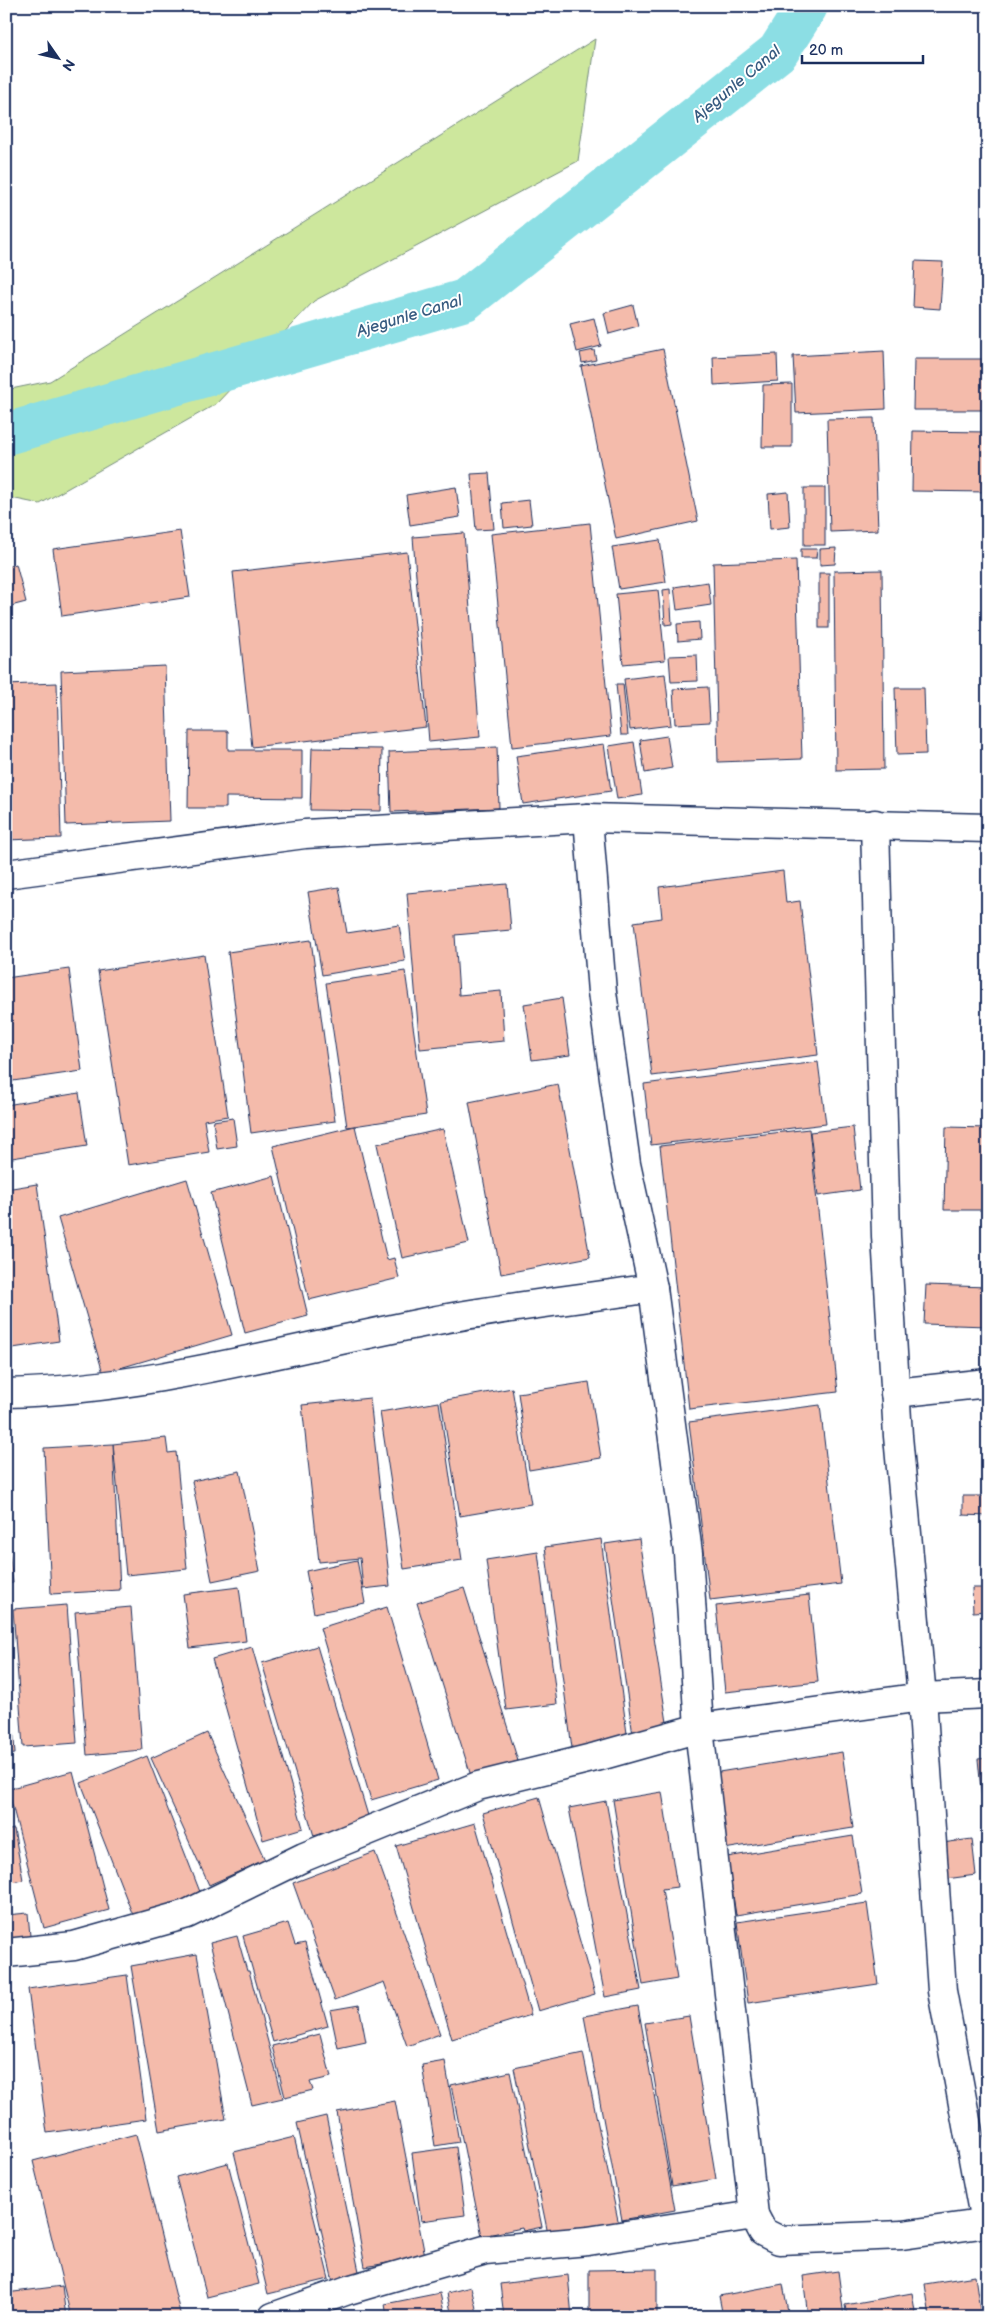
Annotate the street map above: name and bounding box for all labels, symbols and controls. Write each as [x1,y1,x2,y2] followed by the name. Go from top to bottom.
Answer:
[32,32,82,82] north arrow
[802,32,923,64] scale bar
[688,41,786,127] water label: Ajegunle Canal
[809,41,843,60] text: 20 m
[58,56,78,74] text: N
[353,291,466,342] water label: Ajegunle Canal

